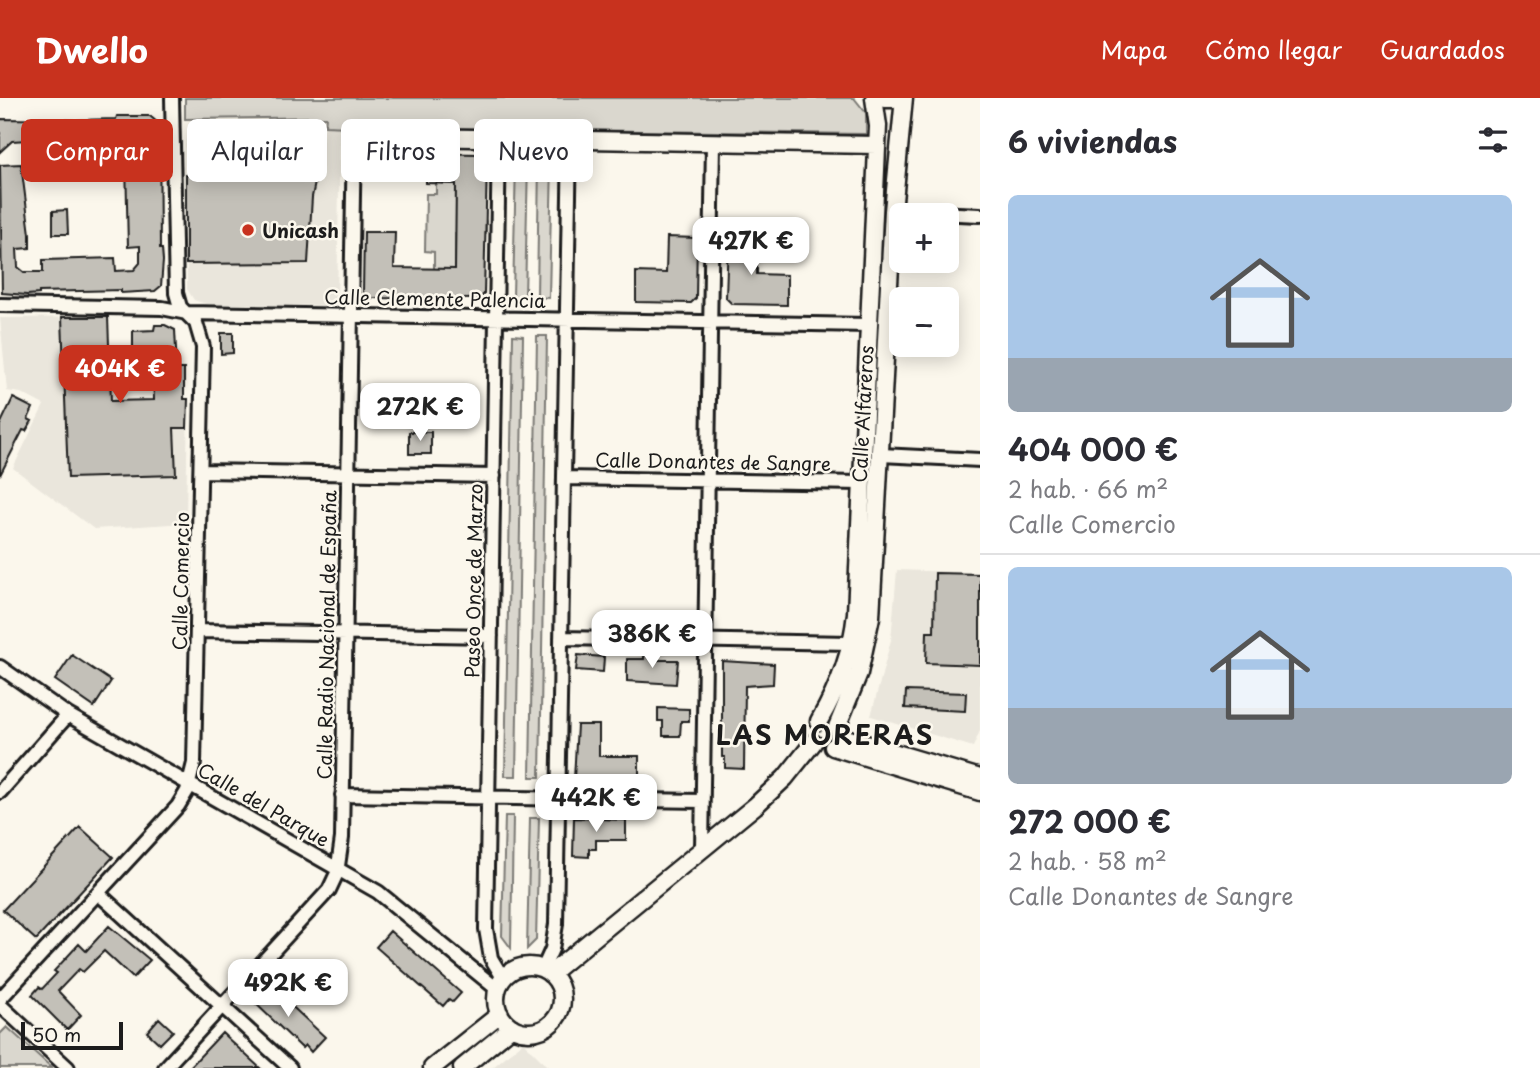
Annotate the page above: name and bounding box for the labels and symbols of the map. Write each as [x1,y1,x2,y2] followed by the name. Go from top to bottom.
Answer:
[262,216,339,244] place label: Unicash
[694,218,808,277] pin: 427K €
[240,222,256,238] marker: Unicash
[324,282,546,314] street label: Calle Clemente Palencia
[63,345,177,405] pin: 404K €
[844,345,880,483] street label: Calle Alfareros
[363,384,477,443] pin: 272K €
[595,445,831,477] street label: Calle Donantes de Sangre
[457,483,489,679] street label: Paseo Once de Marzo
[309,489,343,780] street label: Calle Radio Nacional de España
[165,511,195,651] street label: Calle Comercio
[595,610,709,670] pin: 386K €
[716,715,934,754] district label: LAS MORERAS
[193,755,335,853] street label: Calle del Parque
[539,774,653,834] pin: 442K €
[231,960,345,1019] pin: 492K €
[21,1019,122,1051] scale bar

